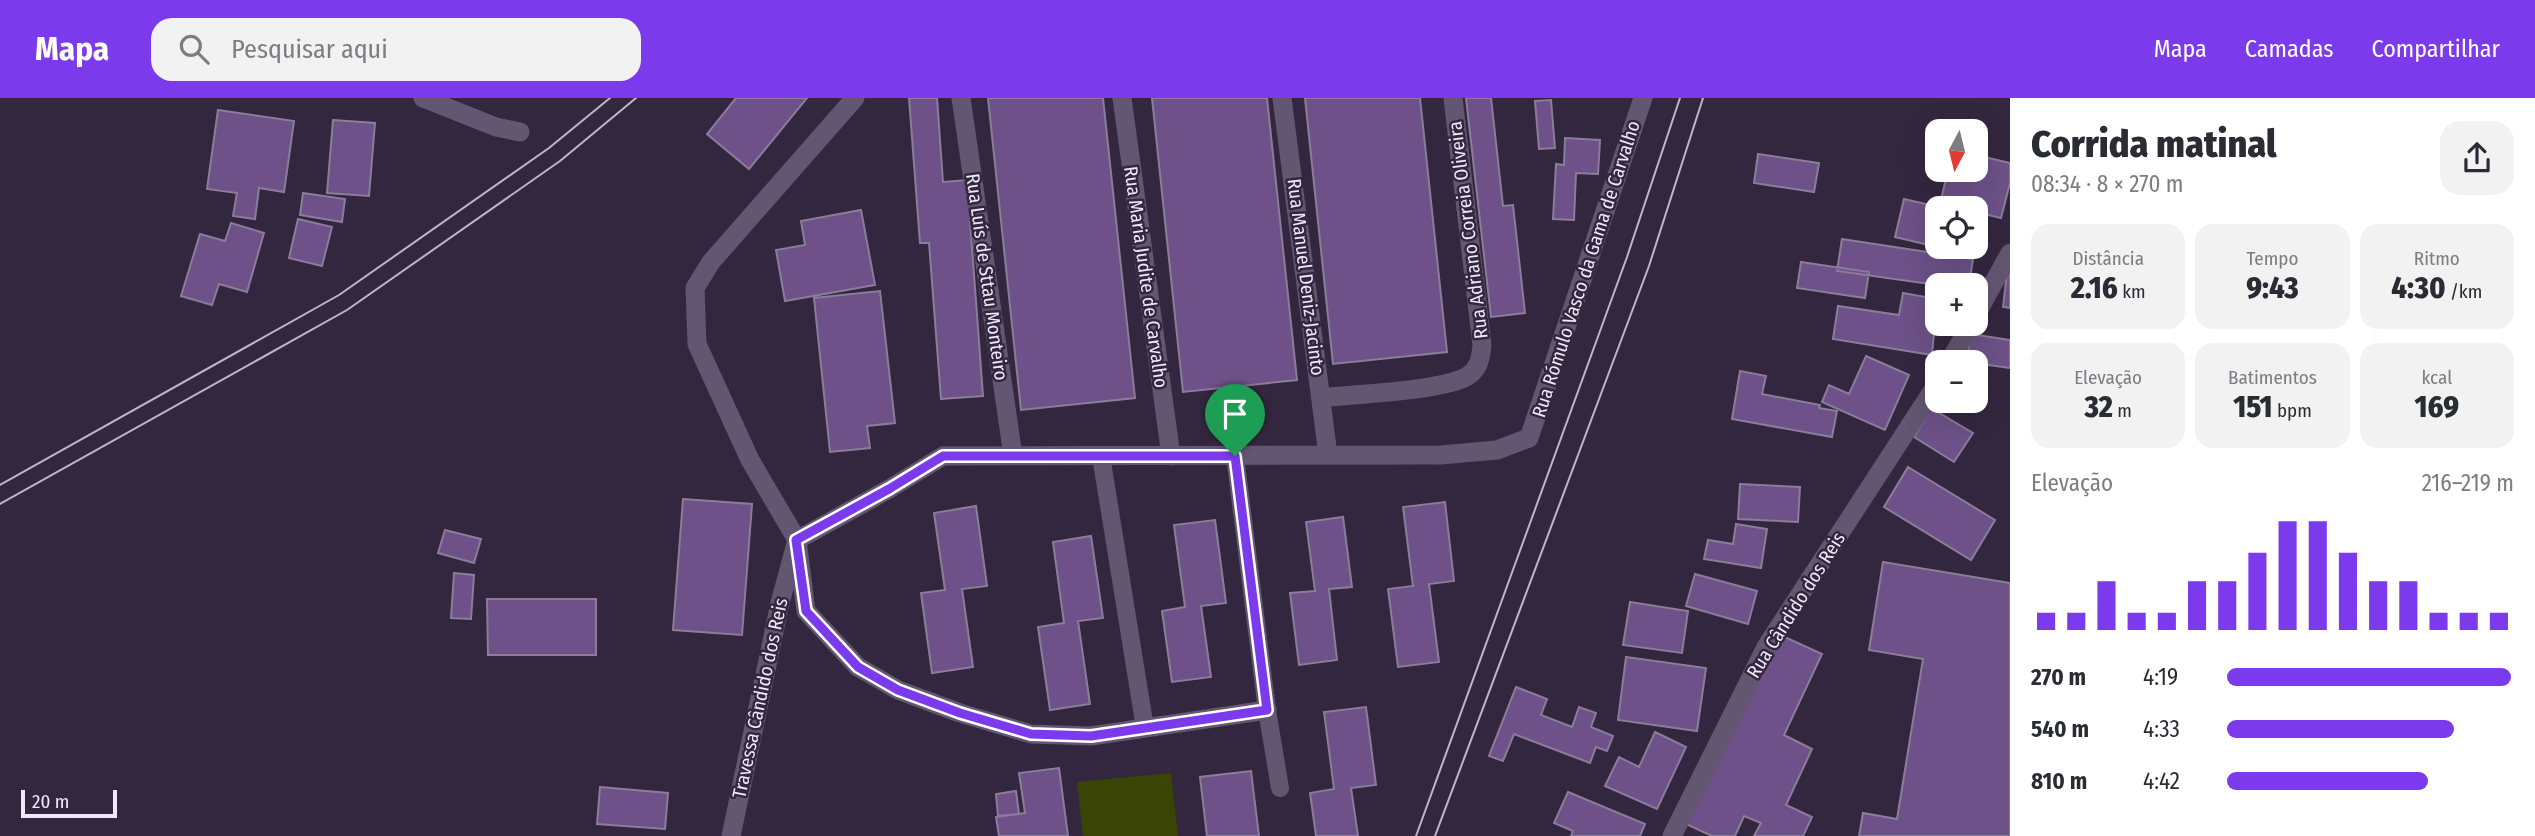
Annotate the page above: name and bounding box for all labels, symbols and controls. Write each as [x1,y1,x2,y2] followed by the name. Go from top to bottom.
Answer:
[151,18,641,81] search box
[35,29,109,69] text: Mapa
[175,30,213,68] icon: search
[231,34,388,65] text: Pesquisar aqui
[2154,35,2207,63] text: Mapa
[2245,35,2334,63] text: Camadas
[2372,35,2500,63] text: Compartilhar
[1527,118,1645,420] street label: Rua Rómulo Vasco da Gama de Carvalho
[1925,119,1988,182] north arrow
[1925,119,1988,413] map controls
[1443,120,1493,340] street label: Rua Adriano Correia Oliveira
[2031,121,2276,167] text: Corrida matinal
[2440,121,2514,195] button: share
[1119,165,1173,389] street label: Rua Maria Judite de Carvalho
[2031,170,2184,198] text: 08:34 · 8 × 270 m
[961,172,1013,382] street label: Rua Luís de Sttau Monteiro
[1283,177,1329,377] street label: Rua Manuel Deniz-Jacinto
[1925,196,1988,259] button: locate
[2072,247,2144,270] text: Distância
[2247,247,2298,270] text: Tempo
[2414,247,2460,270] text: Ritmo
[2071,270,2118,306] text: 2.16
[2246,270,2299,306] text: 9:43
[2391,270,2446,306] text: 4:30
[1925,273,1988,336] button: +
[2118,280,2146,303] text: km
[2446,280,2482,303] text: /km
[1925,350,1988,413] button: −
[2074,366,2142,389] text: Elevação
[2228,366,2317,389] text: Batimentos
[2421,366,2452,389] text: kcal
[1205,384,1265,456] pin
[2084,389,2113,425] text: 32
[2233,389,2273,425] text: 151
[2415,389,2459,425] text: 169
[1216,395,1254,433] icon: arrive
[2113,399,2132,422] text: m
[2273,399,2312,422] text: bpm
[2031,469,2113,497] text: Elevação
[2422,469,2514,497] text: 216–219 m
[1742,528,1850,682] street label: Rua Cândido dos Reis
[728,596,792,800] street label: Travessa Cândido dos Reis
[2031,663,2086,691] text: 270 m
[2143,663,2178,691] text: 4:19
[2031,715,2089,743] text: 540 m
[2143,715,2180,743] text: 4:33
[2031,767,2087,795] text: 810 m
[2143,767,2180,795] text: 4:42
[21,787,117,819] scale bar
[32,790,69,813] text: 20 m

